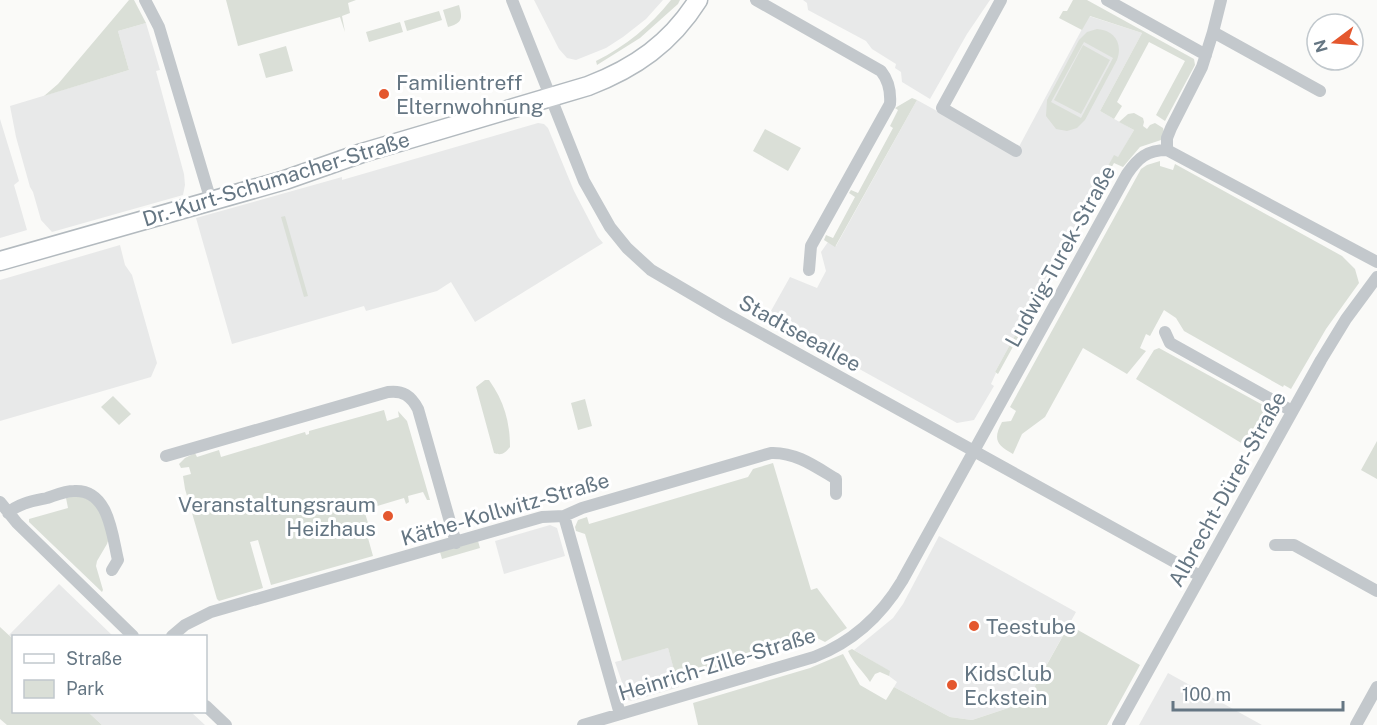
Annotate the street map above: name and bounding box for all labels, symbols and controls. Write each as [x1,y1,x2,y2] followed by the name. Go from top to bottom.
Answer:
[1305,12,1365,72] north arrow
[1310,37,1332,55] text: N
[396,70,544,119] place label: Familientreff Elternwohnung
[377,87,391,101] marker: Familientreff Elternwohnung
[139,126,413,232] street label: Dr.-Kurt-Schumacher-Straße
[1000,161,1120,351] street label: Ludwig-Turek-Straße
[735,289,865,377] street label: Stadtseeallee
[1163,387,1291,591] street label: Albrecht-Dürer-Straße
[398,467,612,551] street label: Käthe-Kollwitz-Straße
[178,492,376,541] place label: Veranstaltungsraum Heizhaus
[381,509,395,523] marker: Veranstaltungsraum Heizhaus
[986,614,1076,639] place label: Teestube
[967,619,981,633] marker: Teestube
[615,622,819,706] street label: Heinrich-Zille-Straße
[12,635,207,713] legend
[66,648,122,669] text: Straße
[964,661,1052,710] place label: KidsClub Eckstein
[1173,674,1342,712] scale bar
[66,678,104,699] text: Park
[945,678,959,692] marker: KidsClub Eckstein
[1182,684,1231,705] text: 100 m

